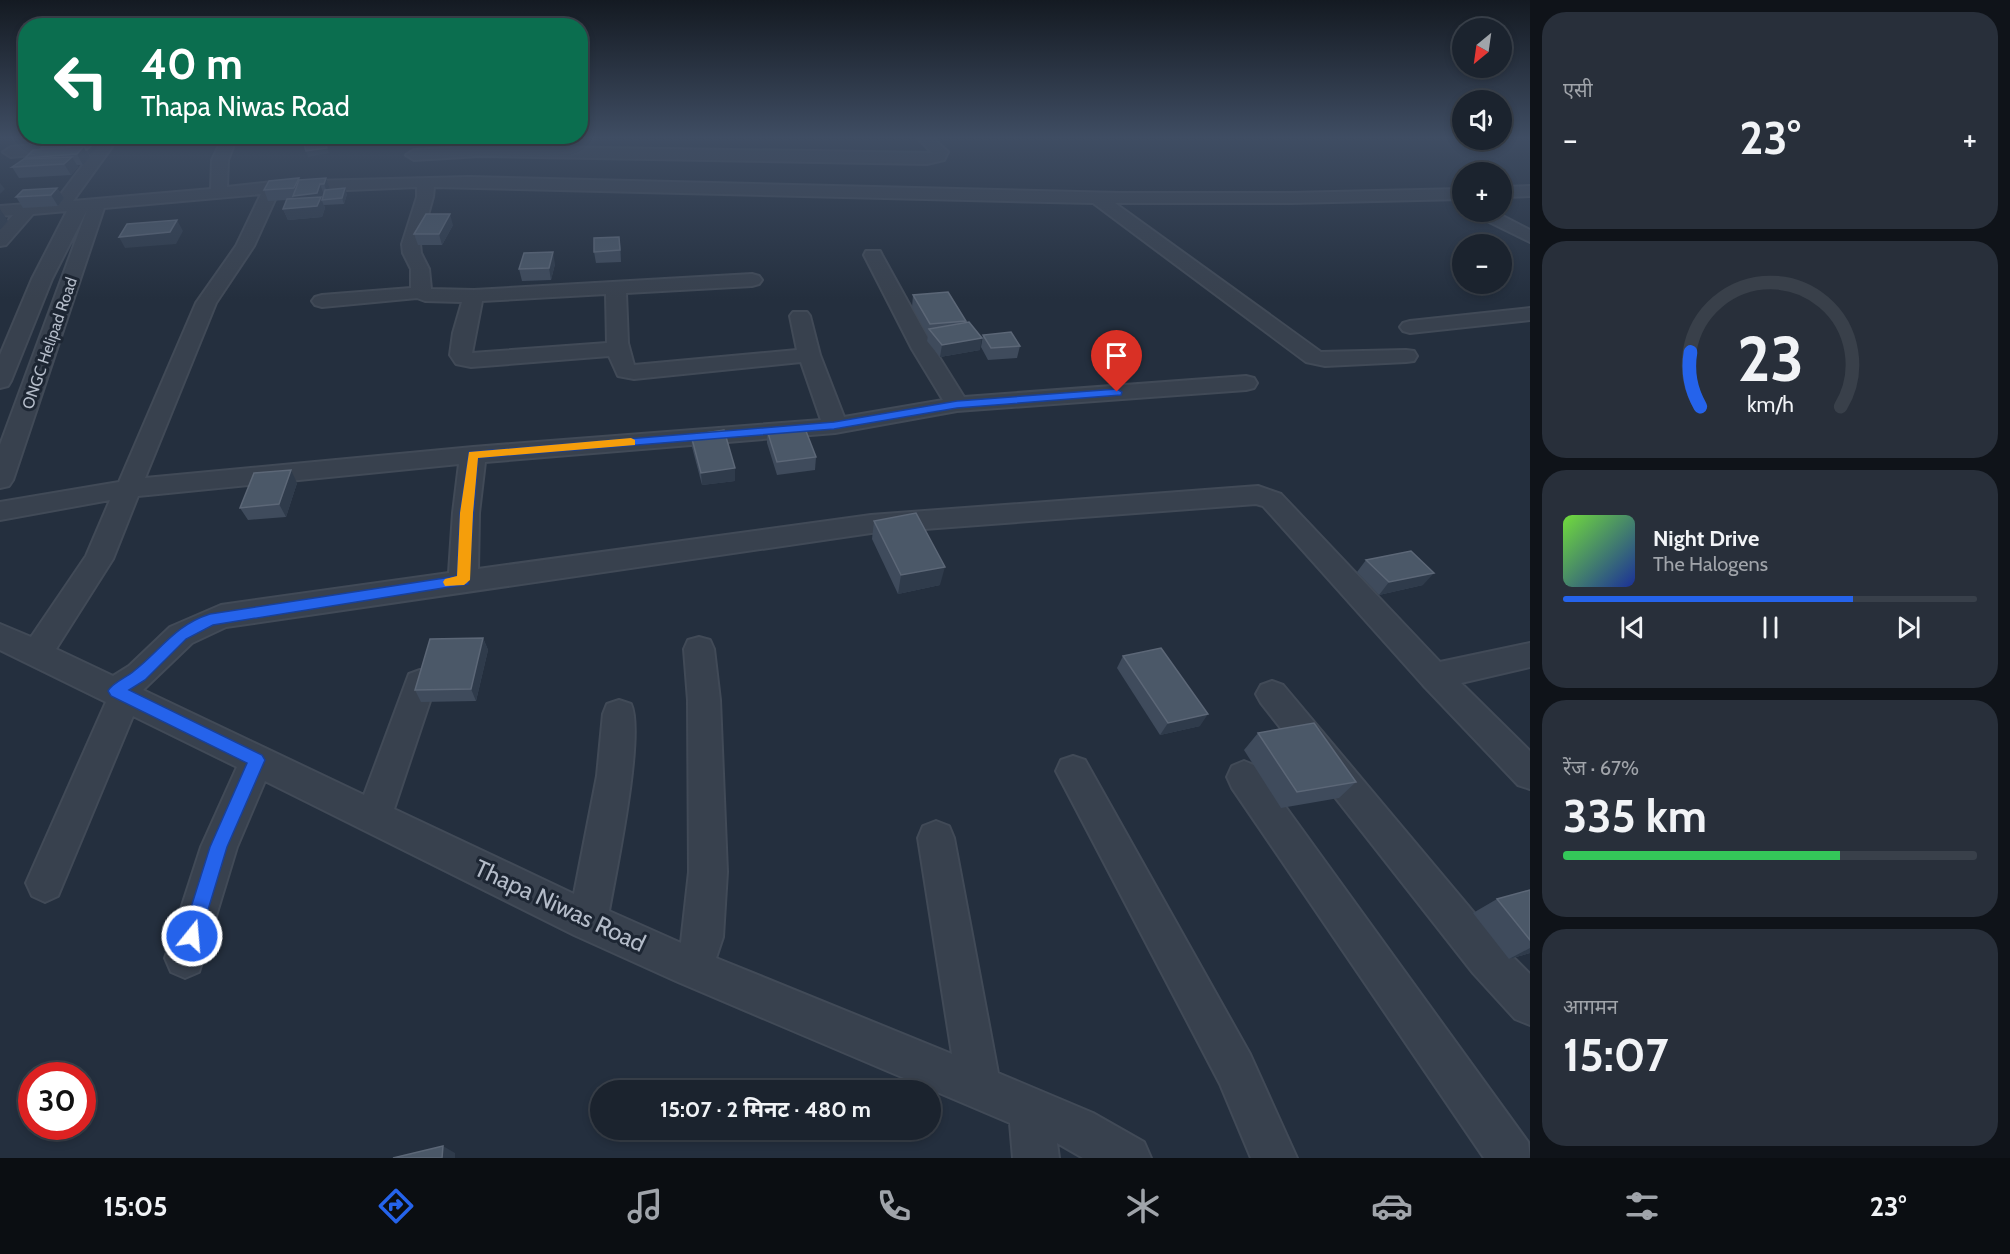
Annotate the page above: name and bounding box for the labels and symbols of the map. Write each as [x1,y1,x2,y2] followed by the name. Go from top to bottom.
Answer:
[1452,18,1512,78] north arrow
[18,275,81,411] street label: ONGC Helipad Road
[1091,330,1142,392] pin
[470,853,650,958] street label: Thapa Niwas Road
[160,904,224,968] position arrow
[18,1062,96,1140] speed limit sign: 30

